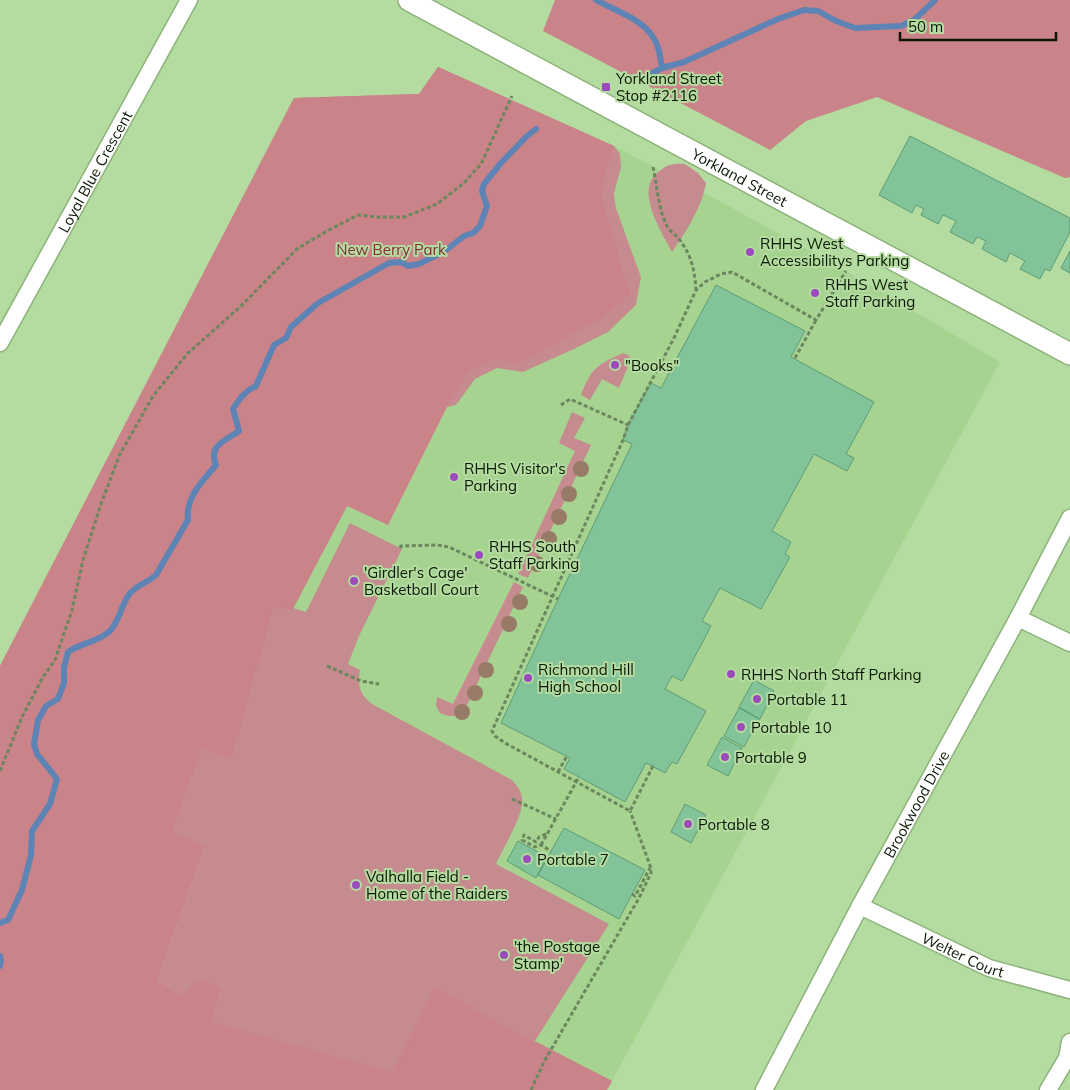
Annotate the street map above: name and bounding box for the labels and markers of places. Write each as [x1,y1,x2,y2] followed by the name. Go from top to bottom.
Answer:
[615,69,721,105] place label: Yorkland Street Stop #2116
[600,81,612,93] marker: Yorkland Street Stop #2116
[760,234,909,270] place label: RHHS West Accessibilitys Parking
[744,246,756,258] marker: RHHS West Accessibilitys Parking
[825,275,915,311] place label: RHHS West Staff Parking
[809,287,821,299] marker: RHHS West Staff Parking
[625,356,679,375] place label: "Books"
[609,359,621,371] marker: "Books"
[464,459,566,495] place label: RHHS Visitor's Parking
[448,471,460,483] marker: RHHS Visitor's Parking
[489,537,579,573] place label: RHHS South Staff Parking
[473,549,485,561] marker: RHHS South Staff Parking
[364,563,479,599] place label: 'Girdler's Cage' Basketball Court
[348,575,360,587] marker: 'Girdler's Cage' Basketball Court
[538,660,634,696] place label: Richmond Hill High School
[741,665,922,684] place label: RHHS North Staff Parking
[725,668,737,680] marker: RHHS North Staff Parking
[522,672,534,684] marker: Richmond Hill High School
[767,690,848,709] place label: Portable 11
[751,693,763,705] marker: Portable 11
[751,718,832,737] place label: Portable 10
[735,721,747,733] marker: Portable 10
[735,748,807,767] place label: Portable 9
[719,751,731,763] marker: Portable 9
[698,815,770,834] place label: Portable 8
[682,818,694,830] marker: Portable 8
[537,850,609,869] place label: Portable 7
[521,853,533,865] marker: Portable 7
[366,867,508,903] place label: Valhalla Field - Home of the Raiders
[350,879,362,891] marker: Valhalla Field - Home of the Raiders
[514,937,600,973] place label: 'the Postage Stamp'
[498,949,510,961] marker: 'the Postage Stamp'

